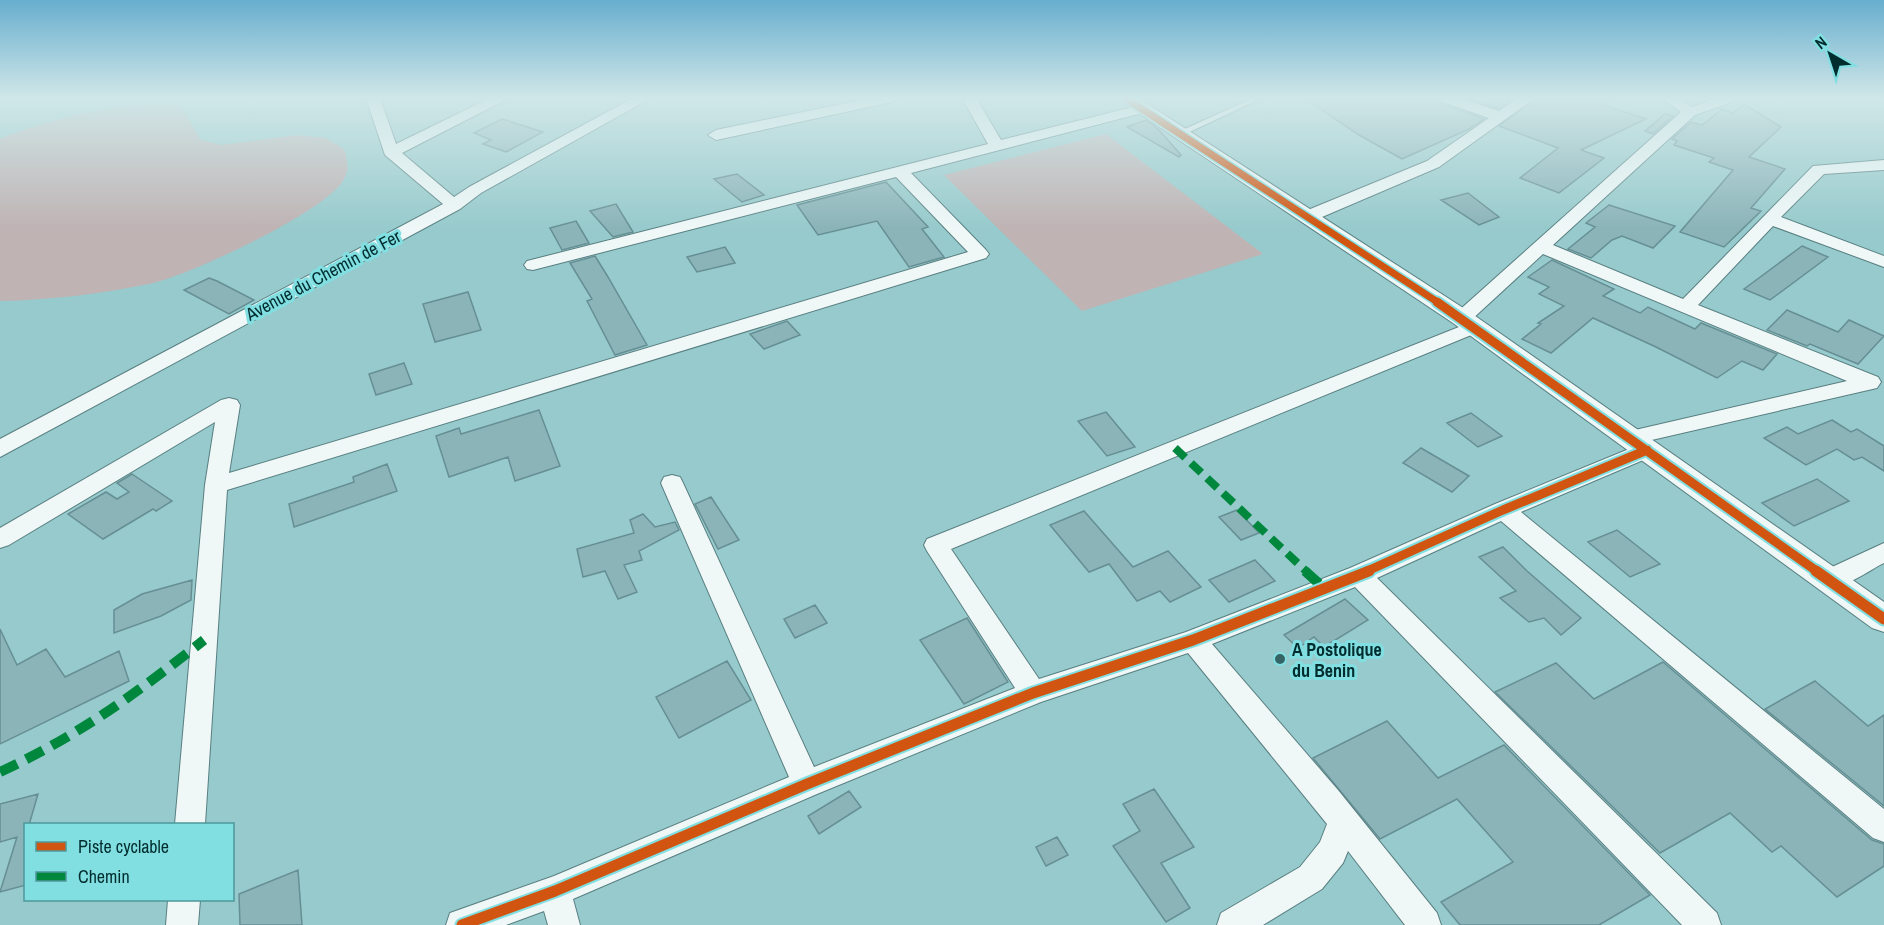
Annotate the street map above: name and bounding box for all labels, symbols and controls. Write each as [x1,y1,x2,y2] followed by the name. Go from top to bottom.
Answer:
[1800,24,1860,84] north arrow
[1810,31,1831,54] text: N
[240,224,405,327] street label: Avenue du Chemin de Fer
[1292,637,1382,683] place label: A Postolique du Benin
[1273,652,1287,666] marker: A Postolique du Benin
[24,823,234,901] legend
[78,834,169,859] text: Piste cyclable
[78,864,130,889] text: Chemin

